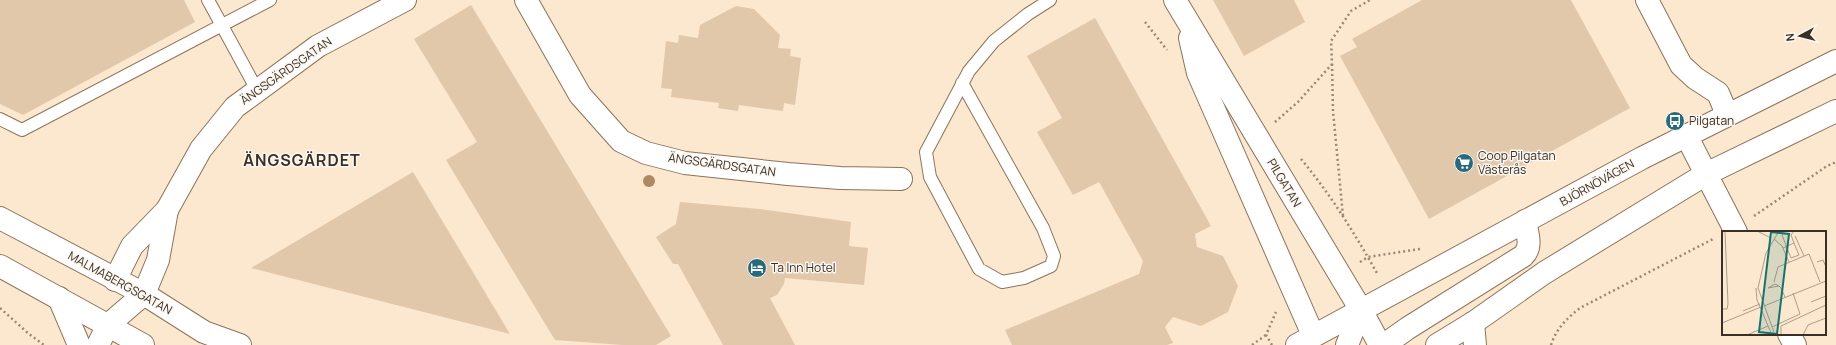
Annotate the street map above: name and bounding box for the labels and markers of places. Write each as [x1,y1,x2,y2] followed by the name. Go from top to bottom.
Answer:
[1664,110,1686,132] bus stop icon: Pilgatan
[1689,112,1734,129] place label: Pilgatan
[1478,147,1556,178] place label: Coop Pilgatan Västerås
[1453,152,1475,174] supermarket icon: Coop Pilgatan Västerås
[746,257,768,279] hotel icon: Ta Inn Hotel
[771,259,836,276] place label: Ta Inn Hotel

